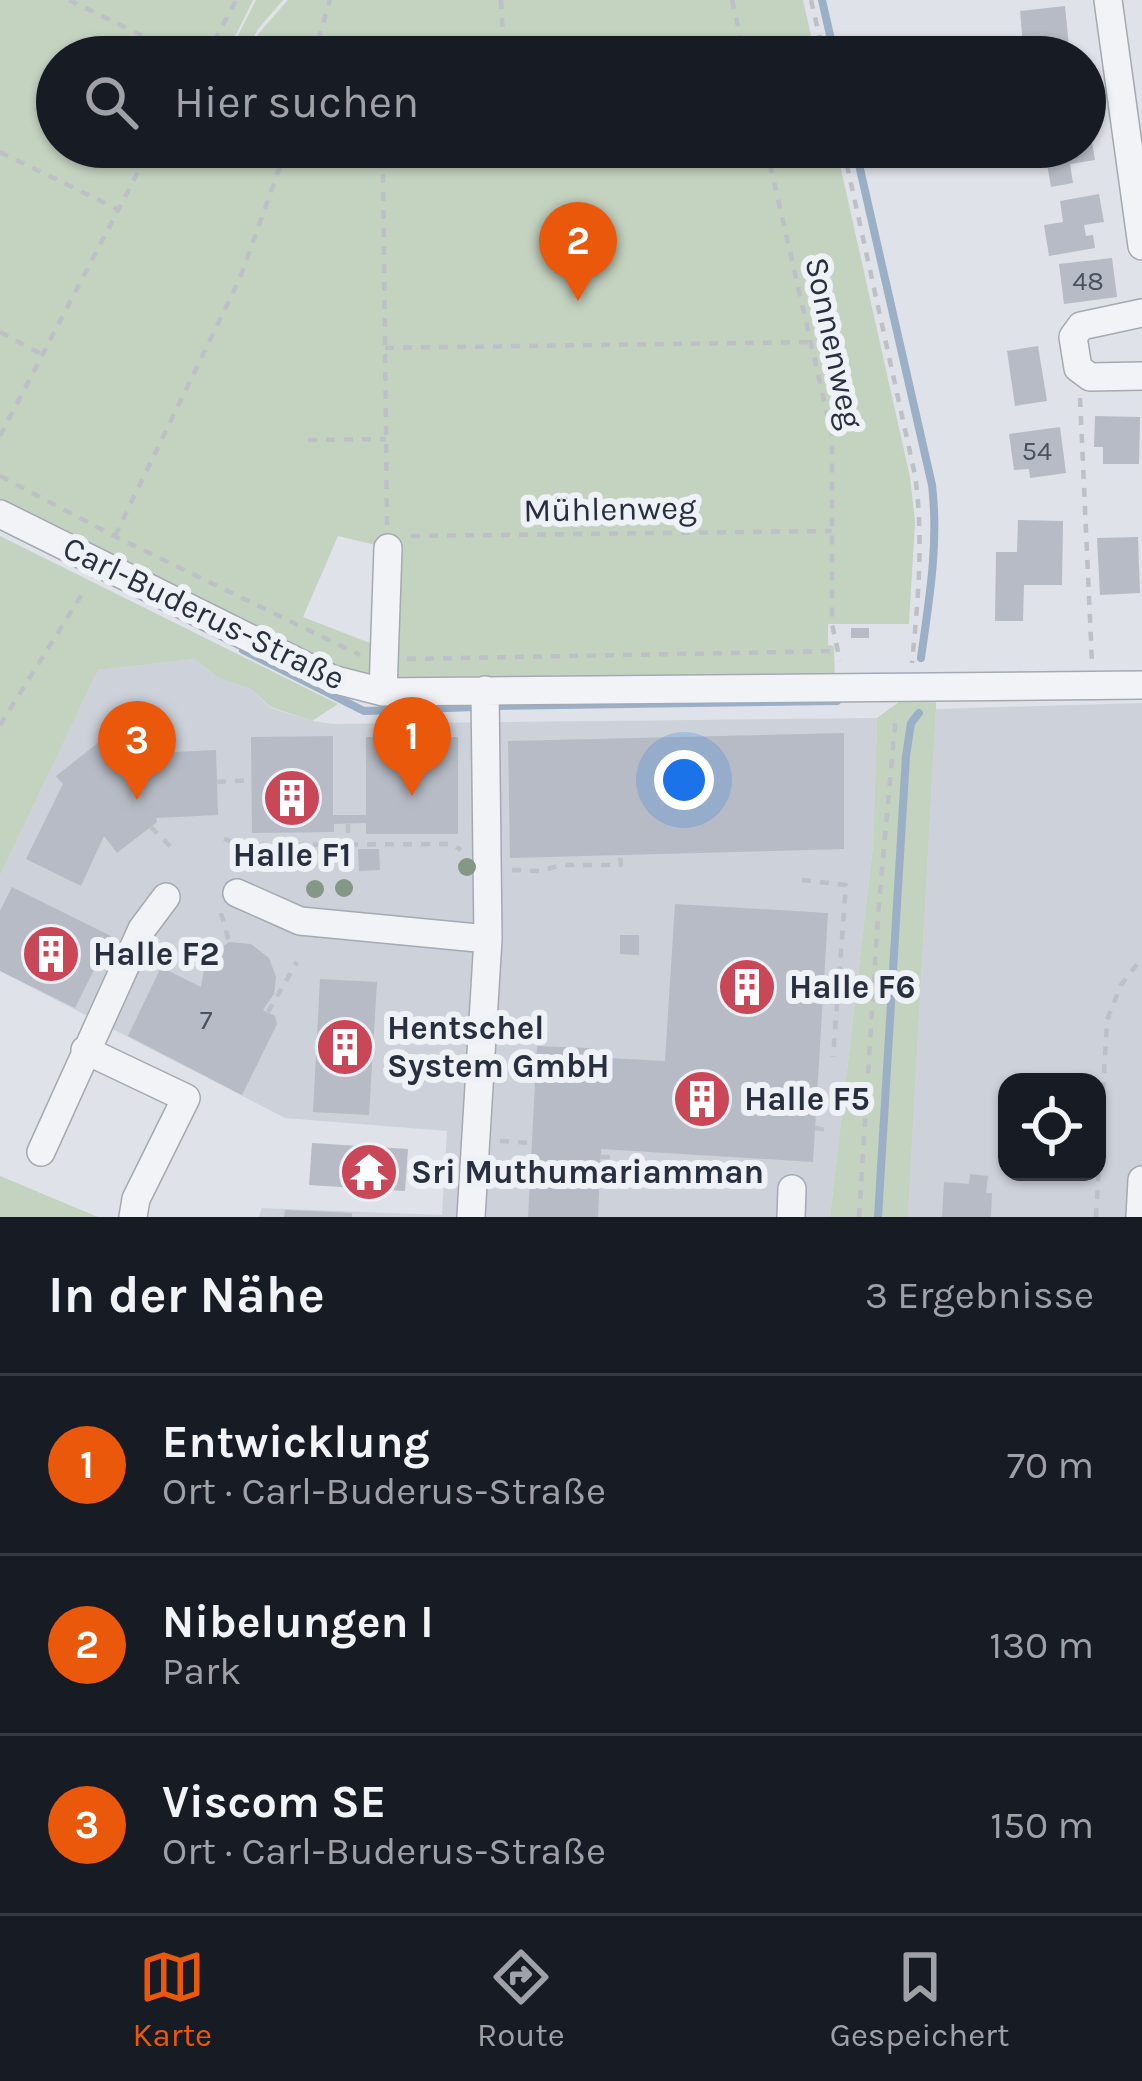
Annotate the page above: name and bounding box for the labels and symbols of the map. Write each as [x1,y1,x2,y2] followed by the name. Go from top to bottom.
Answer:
[539,202,617,301] pin: 2
[797,254,871,432] street label: Sonnenweg
[1072,265,1104,297] house number: 48
[1022,435,1052,467] house number: 54
[523,488,697,530] street label: Mühlenweg
[57,528,351,698] street label: Carl-Buderus-Straße
[373,697,451,796] pin: 1
[98,701,176,800] pin: 3
[654,750,714,810] your location
[261,767,323,829] building icon: Halle F1
[233,836,351,874] place label: Halle F1
[20,923,82,985] building icon: Halle F2
[93,935,220,973] place label: Halle F2
[716,956,778,1018] building icon: Halle F6
[789,968,916,1006] place label: Halle F6
[200,1004,213,1036] house number: 7
[387,1009,609,1085] place label: Hentschel System GmbH
[314,1016,376,1078] building icon: Hentschel System GmbH
[671,1068,733,1130] building icon: Halle F5
[744,1080,870,1118] place label: Halle F5
[338,1141,400,1203] temple icon: Sri Muthumariamman
[411,1153,764,1191] place label: Sri Muthumariamman

